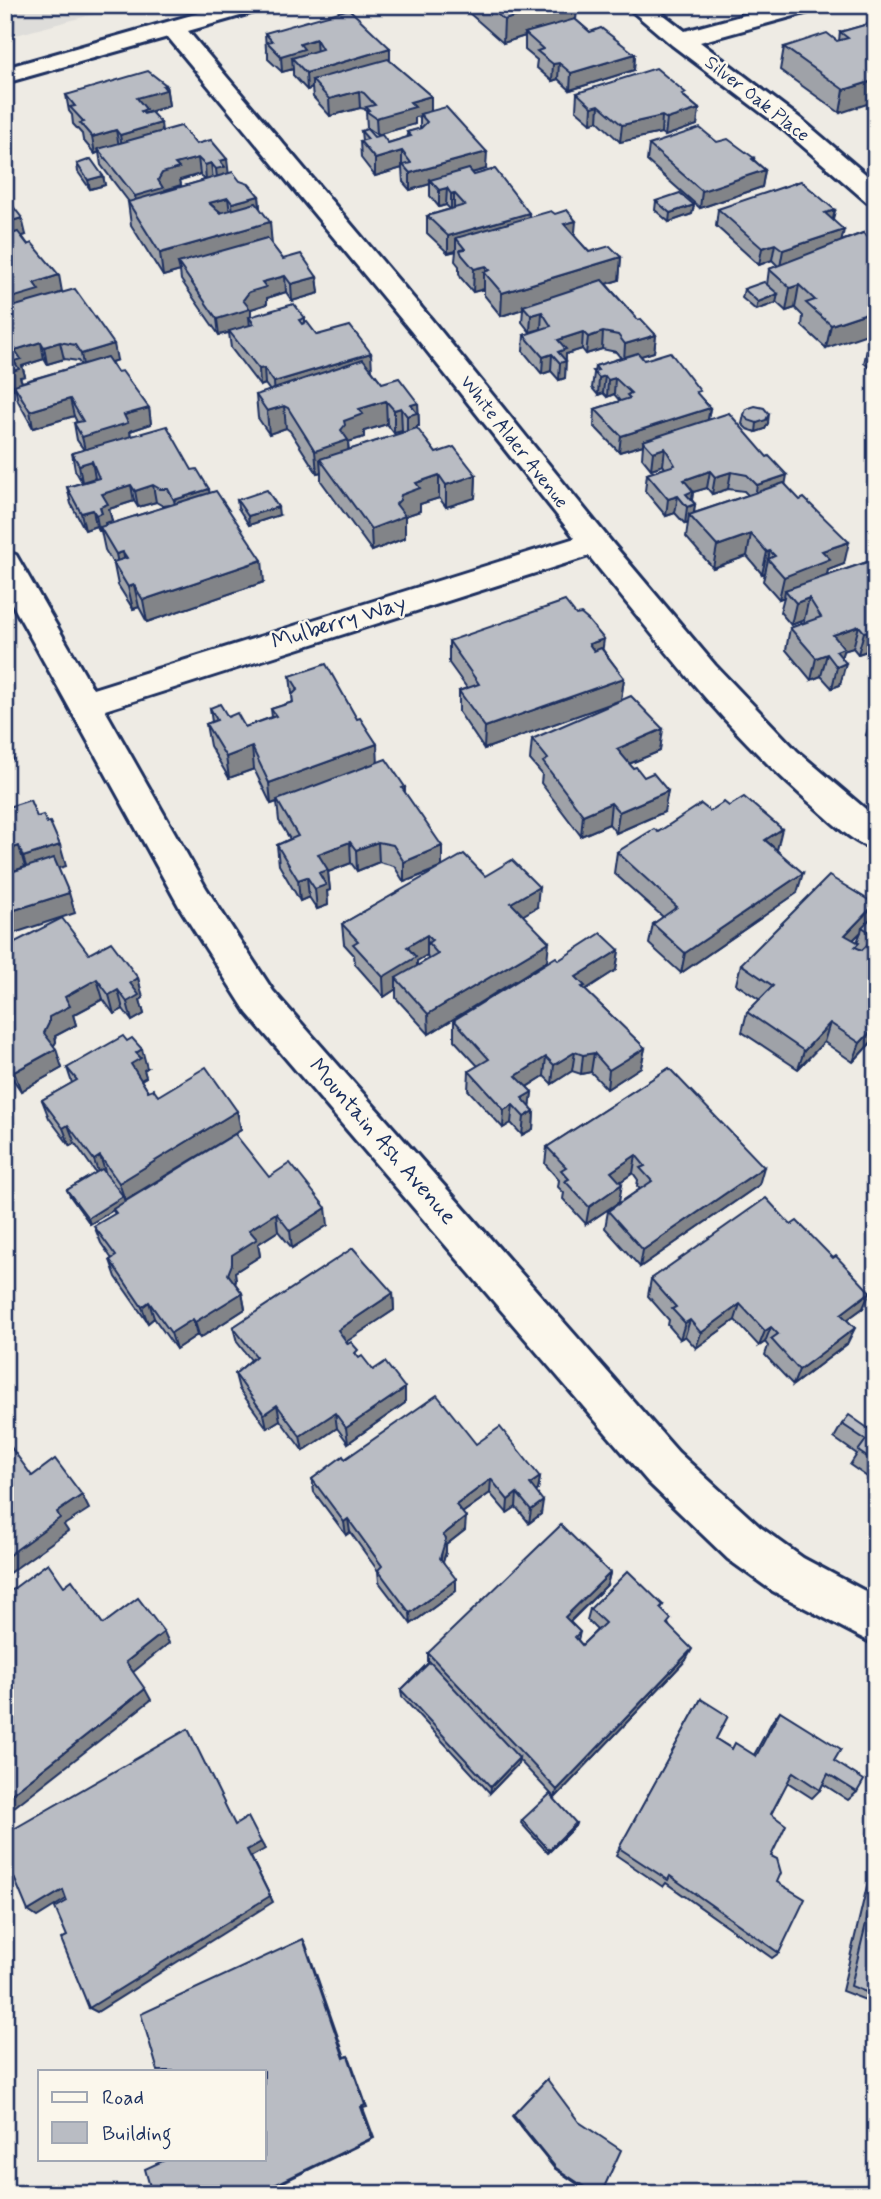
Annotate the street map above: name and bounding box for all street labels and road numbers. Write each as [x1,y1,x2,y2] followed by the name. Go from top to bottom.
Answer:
[699,50,815,148] street label: Silver Oak Place
[454,371,574,513] street label: White Alder Avenue
[268,588,410,658] street label: Mulberry Way
[302,1053,462,1231] street label: Mountain Ash Avenue

